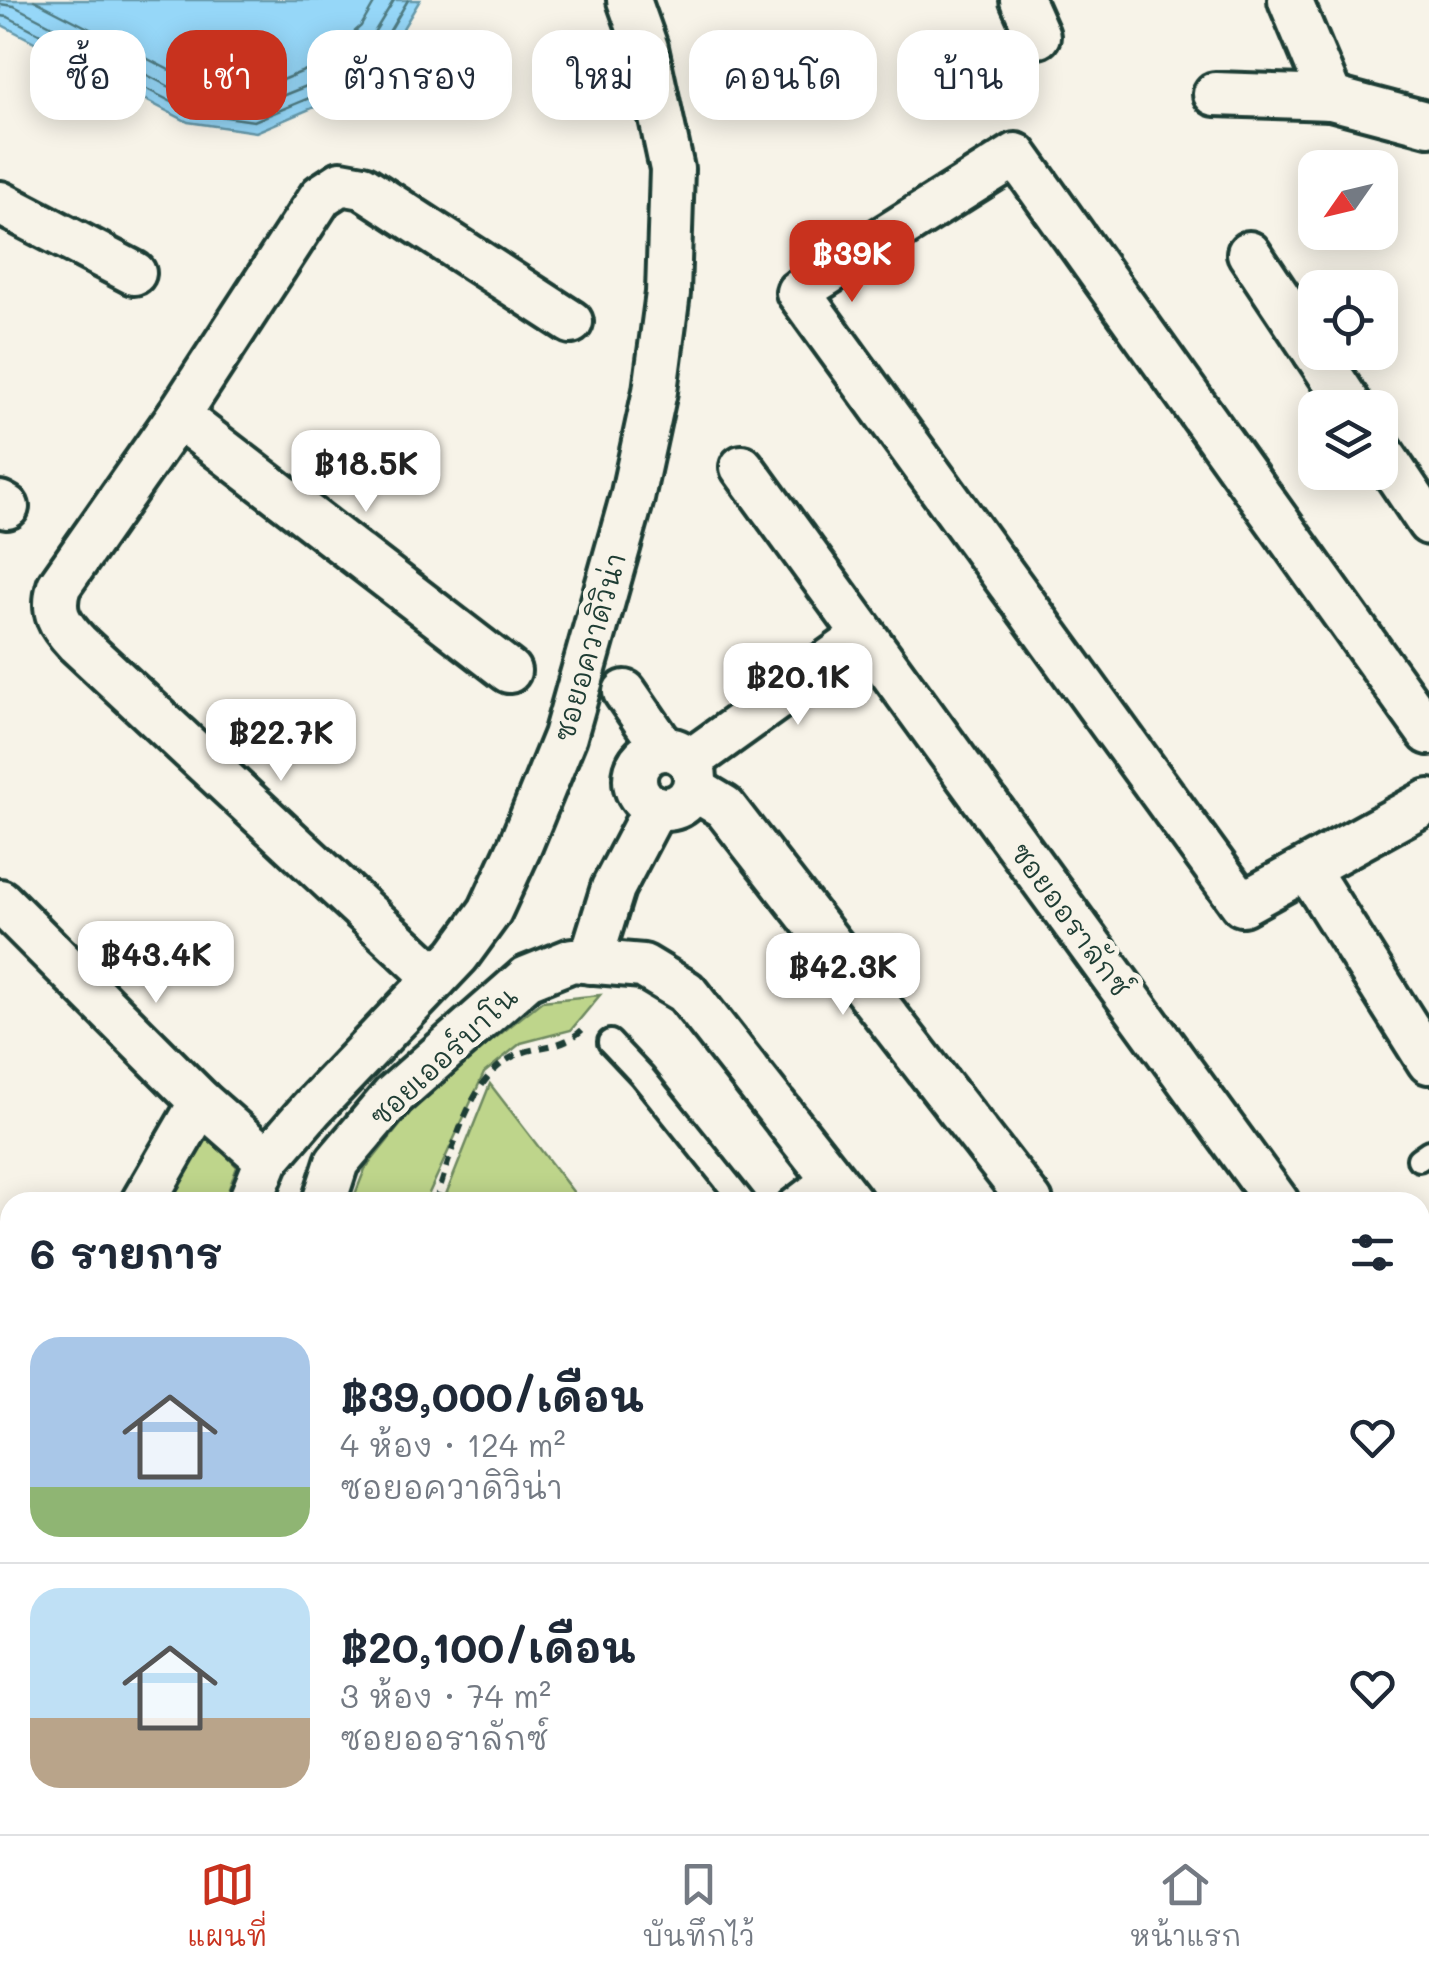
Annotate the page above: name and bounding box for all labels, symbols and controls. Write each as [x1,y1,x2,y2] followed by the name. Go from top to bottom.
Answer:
[30,30,146,120] chip: ซื้อ
[166,30,287,120] chip: เช่า
[307,30,512,120] chip: ตัวกรอง
[532,30,669,120] chip: ใหม่
[689,30,877,120] chip: คอนโด
[897,30,1039,120] chip: บ้าน
[1298,150,1398,250] north arrow
[1298,150,1398,490] map controls
[793,220,911,305] pin: ฿39K
[811,231,893,273] text: ฿39K
[1298,270,1398,370] button: locate
[1298,390,1398,490] button: layers
[285,430,447,515] pin: ฿18.5K
[313,441,419,483] text: ฿18.5K
[545,548,633,746] street label: ซอยอควาดิวิน่า
[717,643,879,728] pin: ฿20.1K
[745,654,851,696] text: ฿20.1K
[200,699,362,784] pin: ฿22.7K
[228,710,334,752] text: ฿22.7K
[1003,835,1140,1004] street label: ซอยออราลักซ์
[75,921,237,1006] pin: ฿43.4K
[100,932,212,974] text: ฿43.4K
[762,933,924,1018] pin: ฿42.3K
[788,944,898,986] text: ฿42.3K
[361,978,525,1134] street label: ซอยเออร์บาโน
[30,1225,223,1280] text: 6 รายการ
[1345,1225,1400,1280] icon: filters
[340,1368,644,1423] text: ฿39,000/เดือน
[110,1377,230,1497] icon: home
[1345,1410,1400,1465] icon: heart
[340,1423,566,1465] text: 4 ห้อง · 124 m²
[340,1465,563,1507] text: ซอยอควาดิวิน่า
[340,1619,635,1674] text: ฿20,100/เดือน
[110,1628,230,1748] icon: home
[1345,1661,1400,1716] icon: heart
[340,1674,551,1716] text: 3 ห้อง · 74 m²
[340,1716,548,1758] text: ซอยออราลักซ์
[188,1857,267,1953] tab: แผนที่
[642,1857,755,1953] tab: บันทึกไว้
[1130,1857,1241,1953] tab: หน้าแรก

